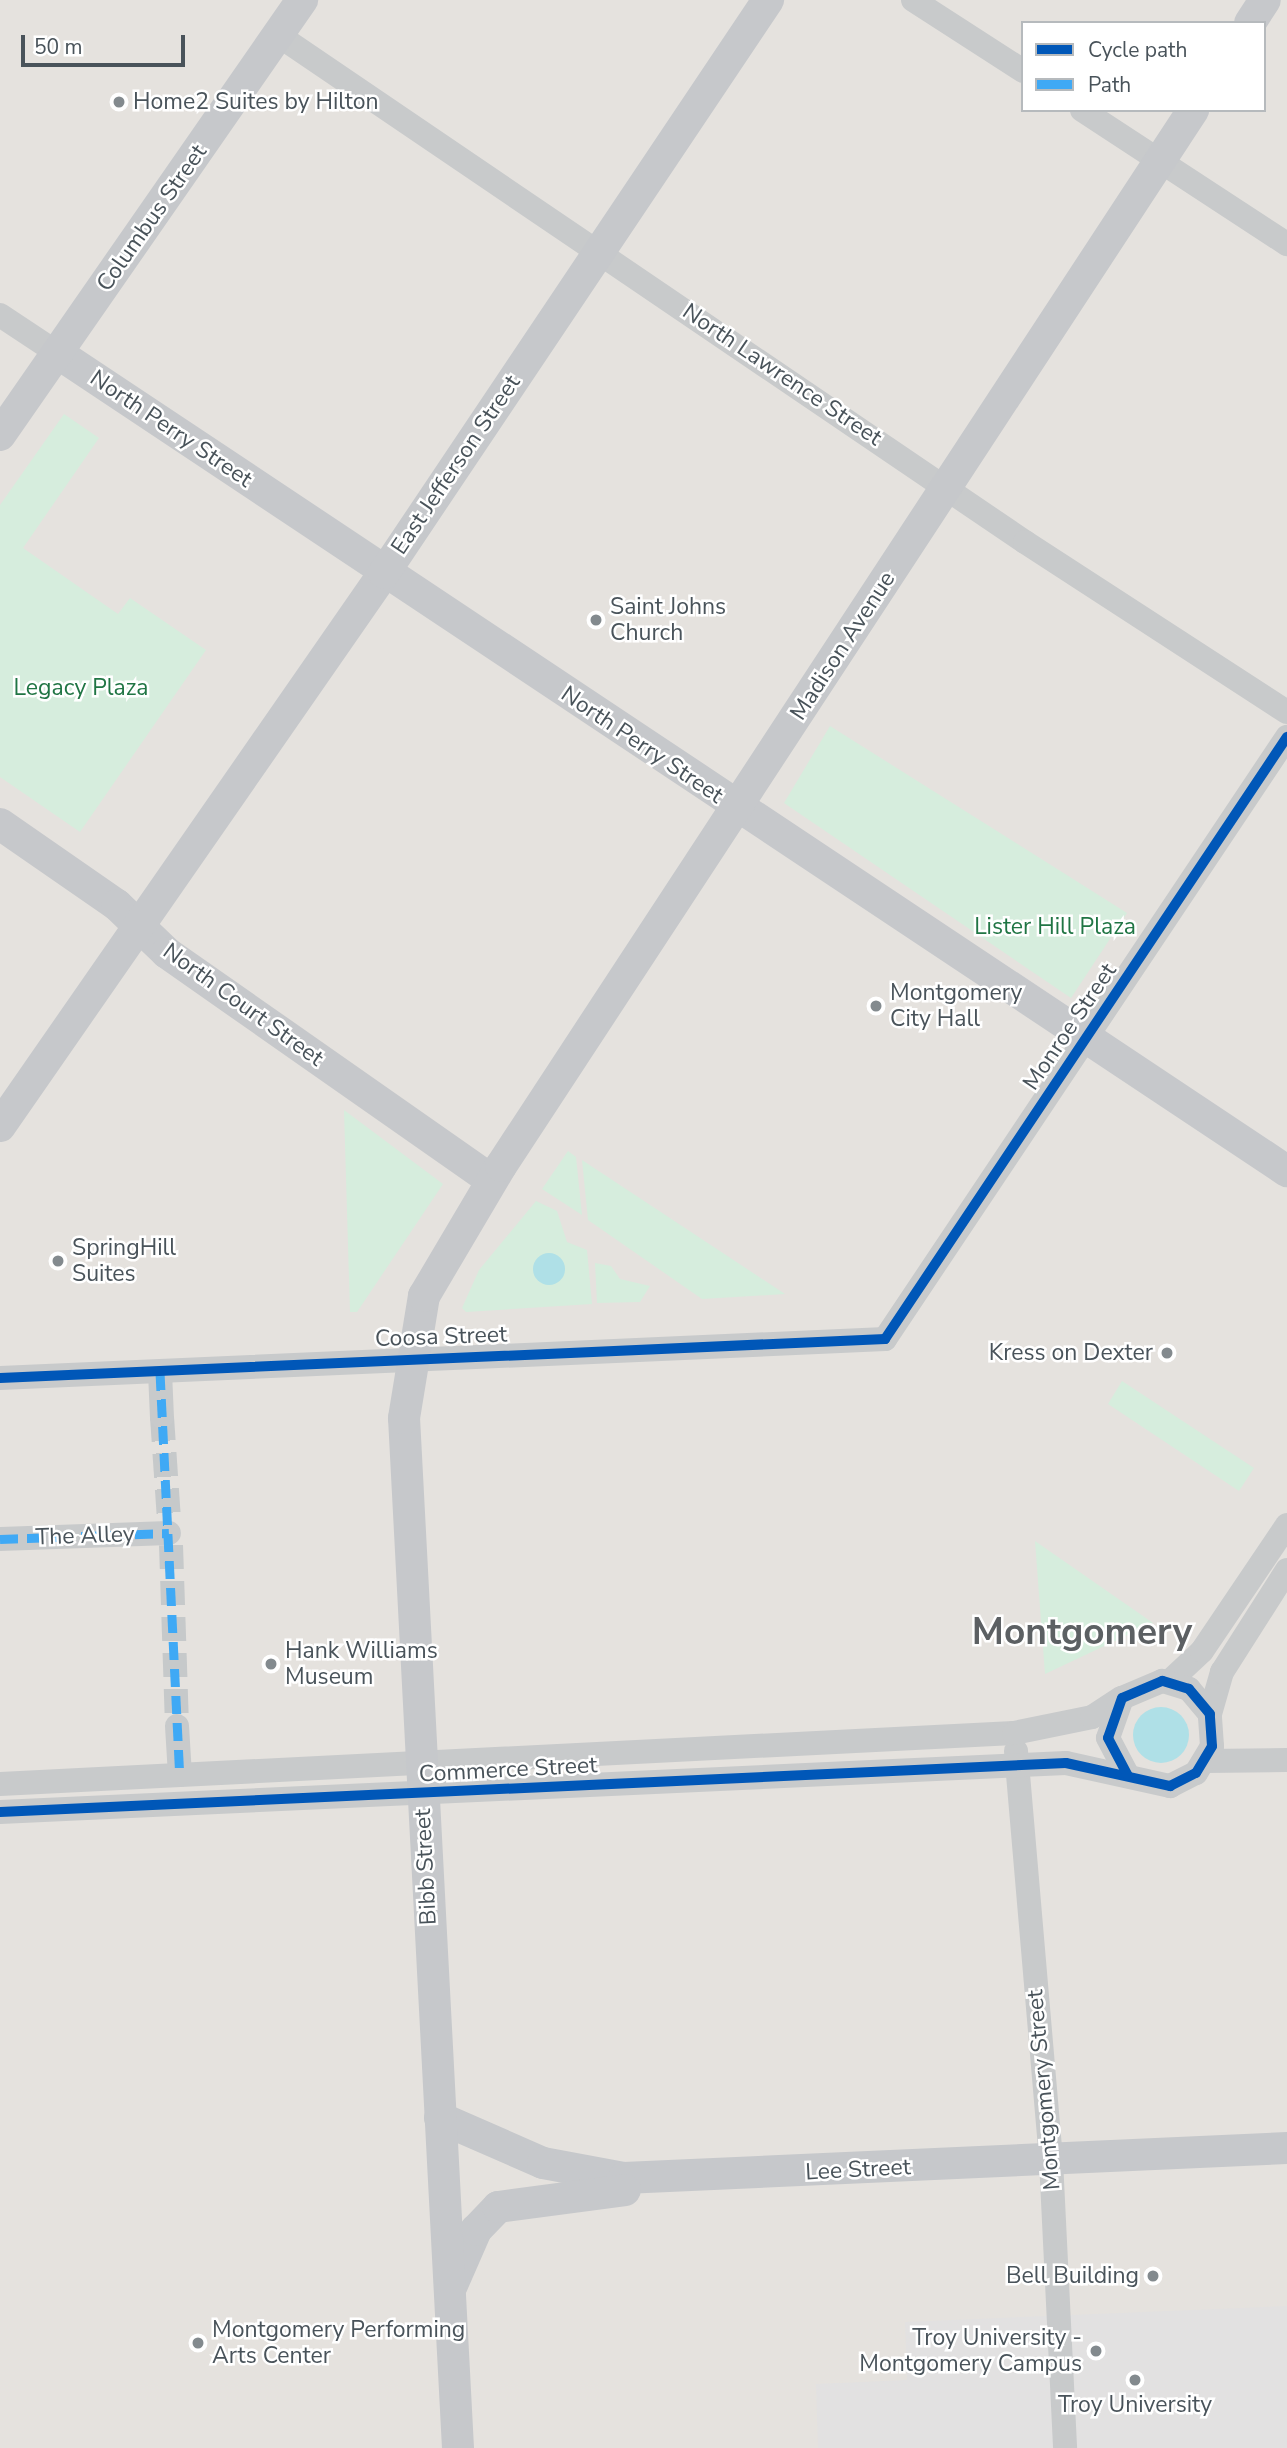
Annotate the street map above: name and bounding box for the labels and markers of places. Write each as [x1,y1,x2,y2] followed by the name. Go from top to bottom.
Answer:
[133,88,379,116] place label: Home2 Suites by Hilton
[111,94,127,110] marker: Home2 Suites by Hilton
[610,593,726,647] place label: Saint Johns Church
[588,612,604,628] marker: Saint Johns Church
[890,979,1022,1033] place label: Montgomery City Hall
[868,998,884,1014] marker: Montgomery City Hall
[72,1234,176,1288] place label: SpringHill Suites
[50,1253,66,1269] marker: SpringHill Suites
[989,1339,1153,1367] place label: Kress on Dexter
[1159,1345,1175,1361] marker: Kress on Dexter
[285,1637,438,1691] place label: Hank Williams Museum
[263,1656,279,1672] marker: Hank Williams Museum
[1006,2262,1139,2290] place label: Bell Building
[1145,2268,1161,2284] marker: Bell Building
[212,2316,465,2370] place label: Montgomery Performing Arts Center
[859,2324,1082,2378] place label: Troy University - Montgomery Campus
[190,2335,206,2351] marker: Montgomery Performing Arts Center
[1088,2343,1104,2359] marker: Troy University - Montgomery Campus
[1127,2372,1143,2388] marker: Troy University
[1058,2391,1212,2419] place label: Troy University

